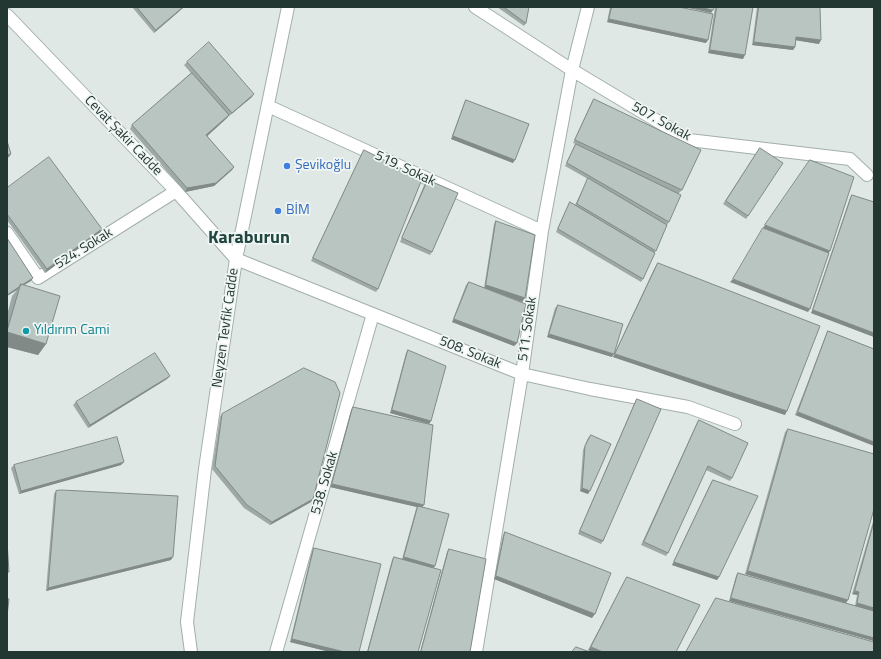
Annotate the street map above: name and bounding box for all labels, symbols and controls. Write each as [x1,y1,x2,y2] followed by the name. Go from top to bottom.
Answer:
[81,92,165,180] street label: Cevat Şakir Cadde
[629,99,693,145] street label: 507. Sokak
[372,148,438,190] street label: 519. Sokak
[295,158,351,174] place label: Şevikoğlu
[282,161,292,171] marker: Şevikoğlu
[286,203,310,219] place label: BİM
[273,206,283,216] marker: BİM
[52,225,116,273] street label: 524. Sokak
[208,228,290,250] district label: Karaburun
[209,267,243,389] street label: Neyzen Tevfik Cadde
[515,296,541,362] street label: 511. Sokak
[34,323,110,339] place label: Yıldırım Cami
[21,326,31,336] marker: Yıldırım Cami
[437,333,503,373] street label: 508. Sokak
[308,449,342,517] street label: 538. Sokak

